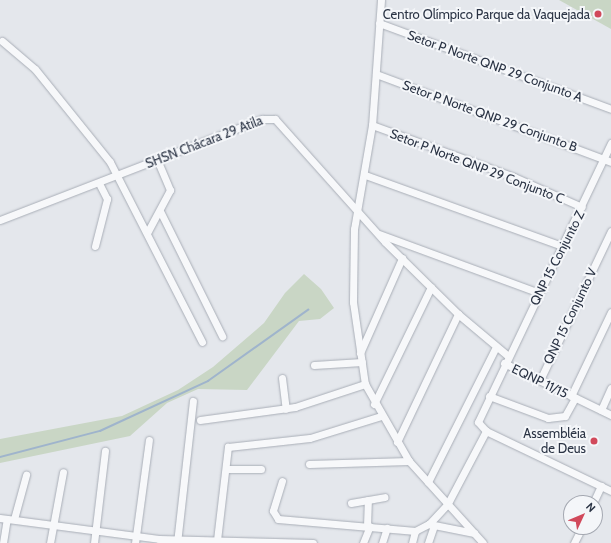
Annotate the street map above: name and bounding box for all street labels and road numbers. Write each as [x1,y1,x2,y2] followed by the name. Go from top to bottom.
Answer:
[405,27,585,105] street label: Setor P Norte QNP 29 Conjunto A
[400,77,580,155] street label: Setor P Norte QNP 29 Conjunto B
[143,112,265,172] street label: SHSN Chácara 29 Atila
[388,126,566,206] street label: Setor P Norte QNP 29 Conjunto C
[526,208,588,308] street label: QNP 15 Conjunto Z
[540,265,600,367] street label: QNP 15 Conjunto V
[509,361,571,401] street label: EQNP 11/15

